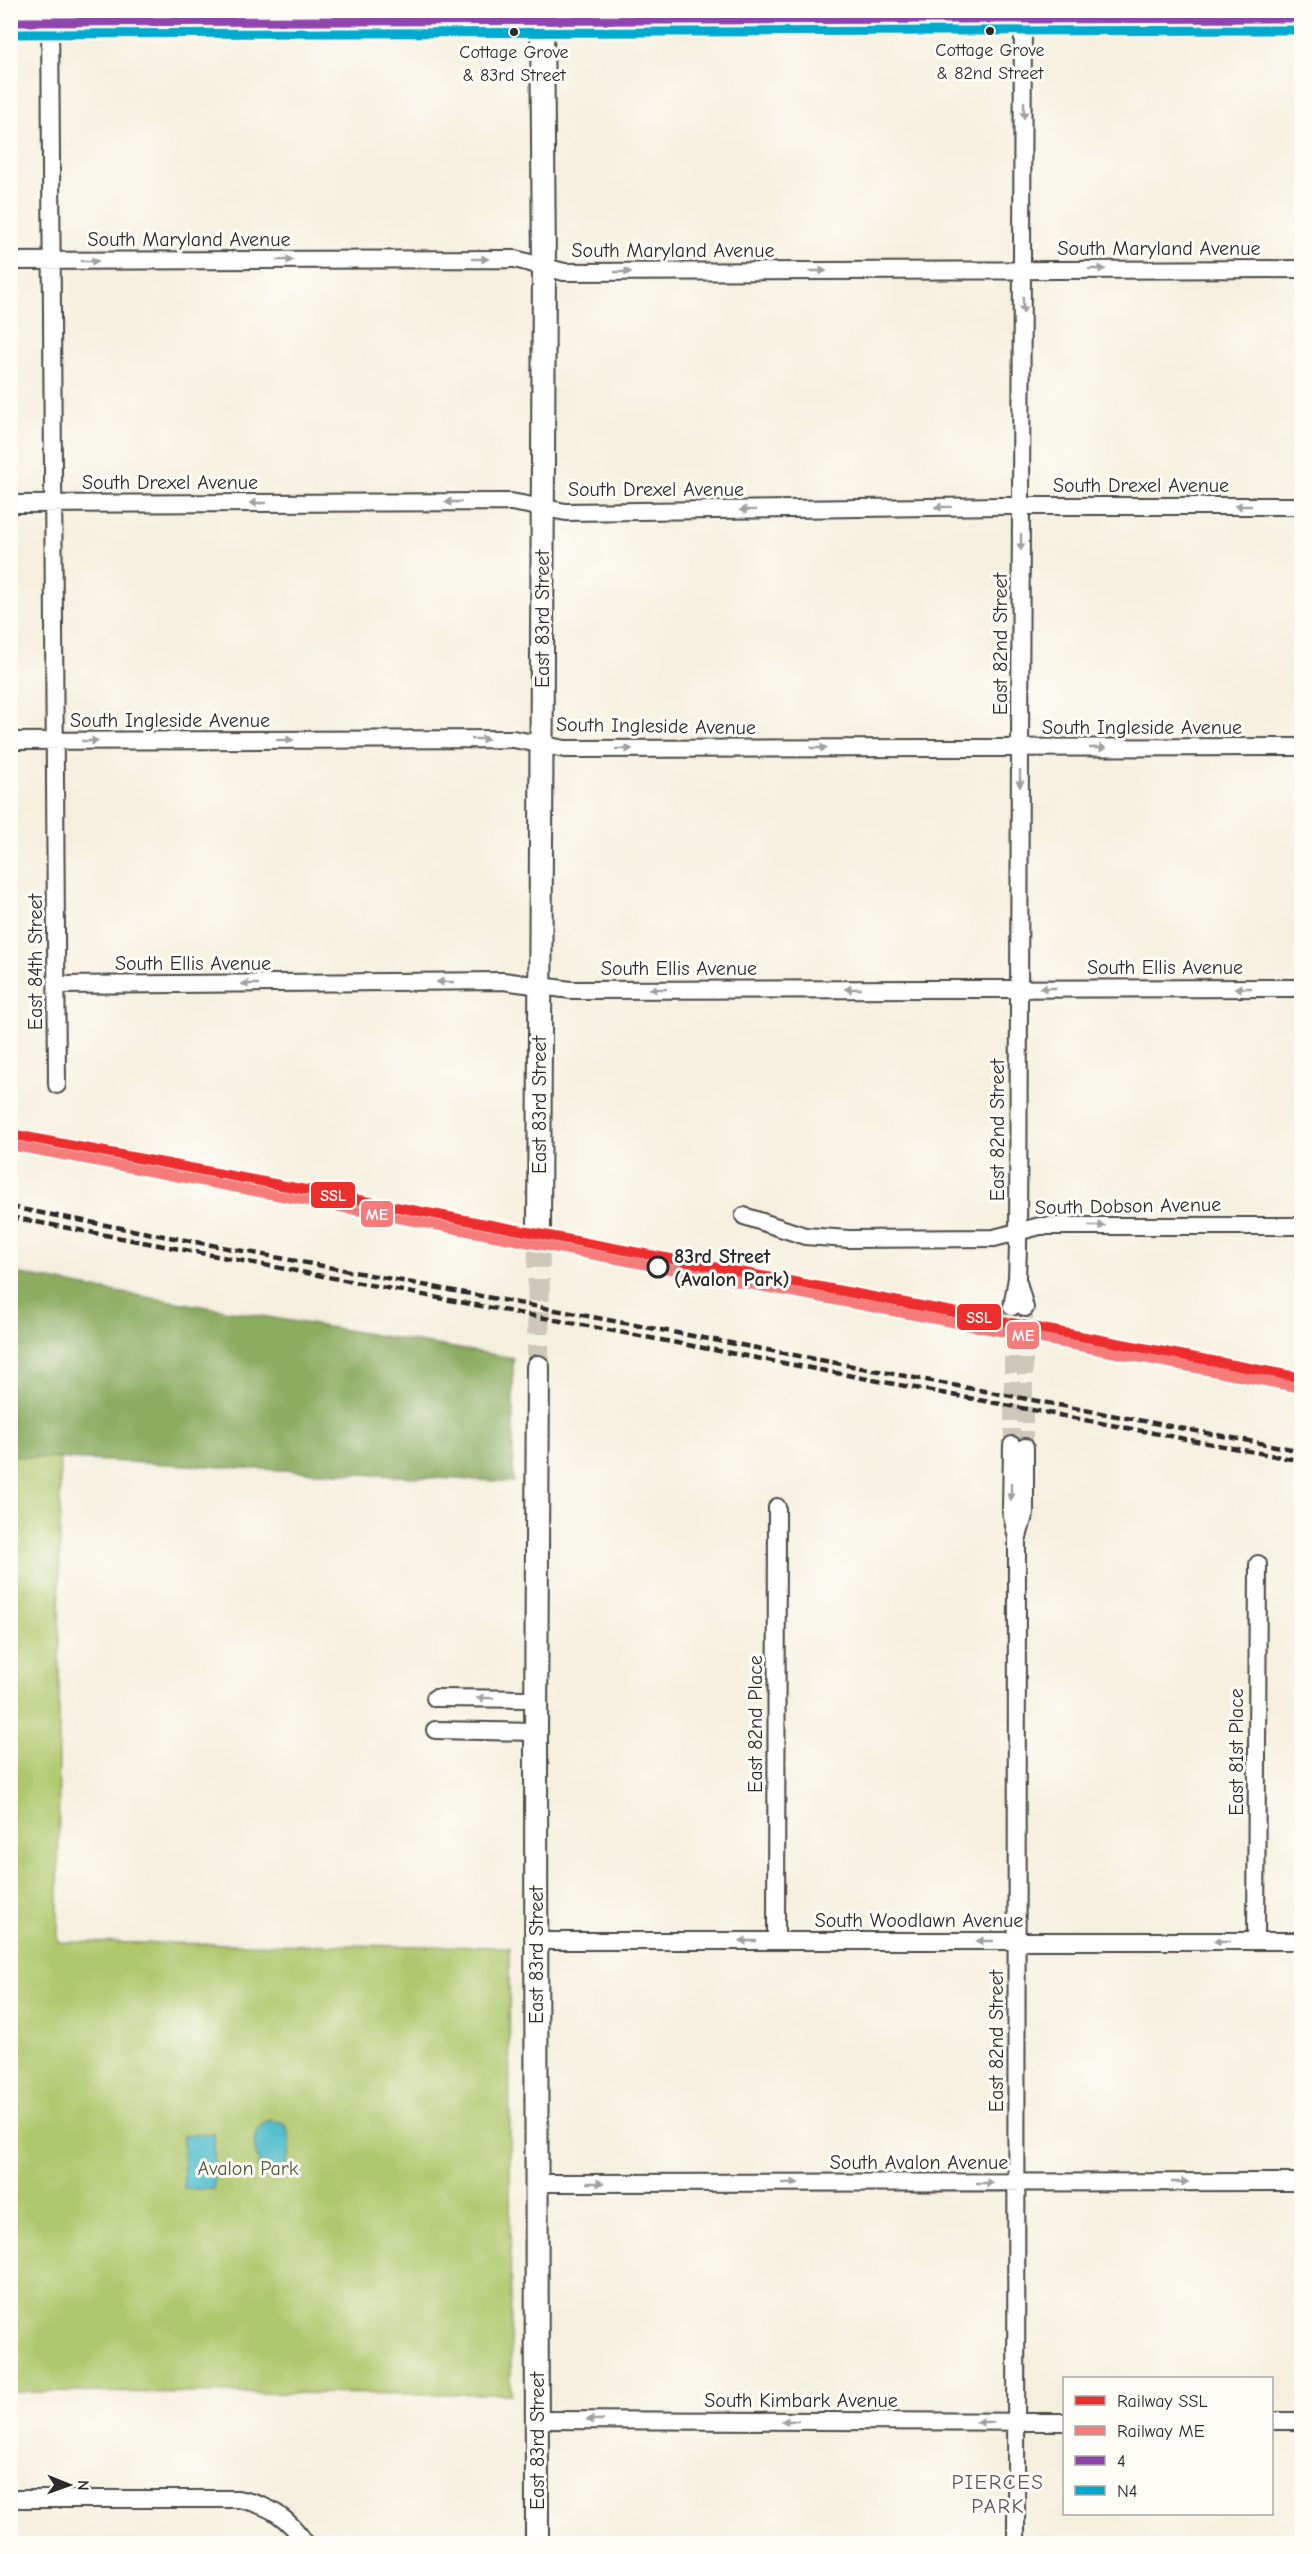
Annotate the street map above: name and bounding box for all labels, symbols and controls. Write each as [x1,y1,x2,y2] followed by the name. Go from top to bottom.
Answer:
[984,25,996,37] marker: Cottage Grove & 82nd Street
[508,26,520,38] marker: Cottage Grove & 83rd Street
[935,40,1045,84] place label: Cottage Grove & 82nd Street
[459,42,569,86] place label: Cottage Grove & 83rd Street
[1019,101,1029,120] one-way arrow
[88,228,290,251] street label: South Maryland Avenue
[1058,237,1260,260] street label: South Maryland Avenue
[572,239,774,262] street label: South Maryland Avenue
[470,254,489,264] one-way arrow
[275,255,294,265] one-way arrow
[80,256,99,266] one-way arrow
[1087,264,1106,274] one-way arrow
[808,266,827,276] one-way arrow
[613,267,632,277] one-way arrow
[1018,296,1028,315] one-way arrow
[82,471,258,494] street label: South Drexel Avenue
[1053,474,1229,497] street label: South Drexel Avenue
[568,478,744,501] street label: South Drexel Avenue
[443,497,462,507] one-way arrow
[248,498,267,508] one-way arrow
[1234,501,1253,511] one-way arrow
[934,502,953,512] one-way arrow
[739,505,758,515] one-way arrow
[1017,533,1026,552] one-way arrow
[531,549,554,688] street label: East 83rd Street
[989,572,1012,715] street label: East 82nd Street
[70,709,270,732] street label: South Ingleside Avenue
[556,713,756,739] street label: South Ingleside Avenue
[1042,716,1242,739] street label: South Ingleside Avenue
[470,734,489,744] one-way arrow
[275,735,294,745] one-way arrow
[80,736,99,746] one-way arrow
[809,743,828,753] one-way arrow
[1088,743,1107,753] one-way arrow
[614,744,633,754] one-way arrow
[1015,770,1025,789] one-way arrow
[24,893,47,1030] street label: East 84th Street
[115,952,271,975] street label: South Ellis Avenue
[1087,956,1243,979] street label: South Ellis Avenue
[601,957,757,980] street label: South Ellis Avenue
[435,977,454,987] one-way arrow
[240,979,259,988] one-way arrow
[1039,983,1058,993] one-way arrow
[1234,983,1253,993] one-way arrow
[649,984,668,994] one-way arrow
[844,984,863,994] one-way arrow
[528,1035,551,1174] street label: East 83rd Street
[986,1058,1009,1201] street label: East 82nd Street
[310,1181,356,1209] line badge: SSL
[320,1187,346,1205] text: SSL
[1035,1193,1221,1219] street label: South Dobson Avenue
[360,1200,394,1228] line badge: ME
[366,1206,389,1224] text: ME
[1087,1221,1106,1231] one-way arrow
[674,1245,790,1291] place label: 83rd Street (Avalon Park)
[647,1256,669,1278] marker: 83rd Street (Avalon Park)
[956,1303,1002,1331] line badge: SSL
[966,1309,992,1327] text: SSL
[1006,1321,1040,1350] line badge: ME
[1012,1327,1035,1345] text: ME
[1007,1483,1016,1502] one-way arrow
[744,1655,767,1793] street label: East 82nd Place
[1225,1688,1248,1816] street label: East 81st Place
[476,1693,495,1703] one-way arrow
[525,1885,548,2024] street label: East 83rd Street
[815,1909,1023,1932] street label: South Woodlawn Avenue
[739,1936,758,1946] one-way arrow
[976,1936,995,1946] one-way arrow
[1213,1936,1232,1946] one-way arrow
[985,1969,1008,2112] street label: East 82nd Street
[830,2151,1008,2174] street label: South Avalon Avenue
[198,2157,299,2180] park label: Avalon Park
[1170,2177,1189,2187] one-way arrow
[585,2178,604,2188] one-way arrow
[780,2178,799,2188] one-way arrow
[975,2178,994,2188] one-way arrow
[526,2371,549,2510] street label: East 83rd Street
[1063,2377,1273,2515] legend
[704,2389,898,2412] street label: South Kimbark Avenue
[1117,2391,1208,2412] text: Railway SSL
[586,2415,605,2425] one-way arrow
[781,2416,800,2426] one-way arrow
[976,2417,995,2427] one-way arrow
[1117,2421,1205,2442] text: Railway ME
[1117,2451,1126,2472] text: 4
[39,2455,99,2515] north arrow
[952,2470,1044,2518] district label: PIERCES PARK
[74,2480,92,2491] text: N
[1117,2481,1138,2502] text: N4

